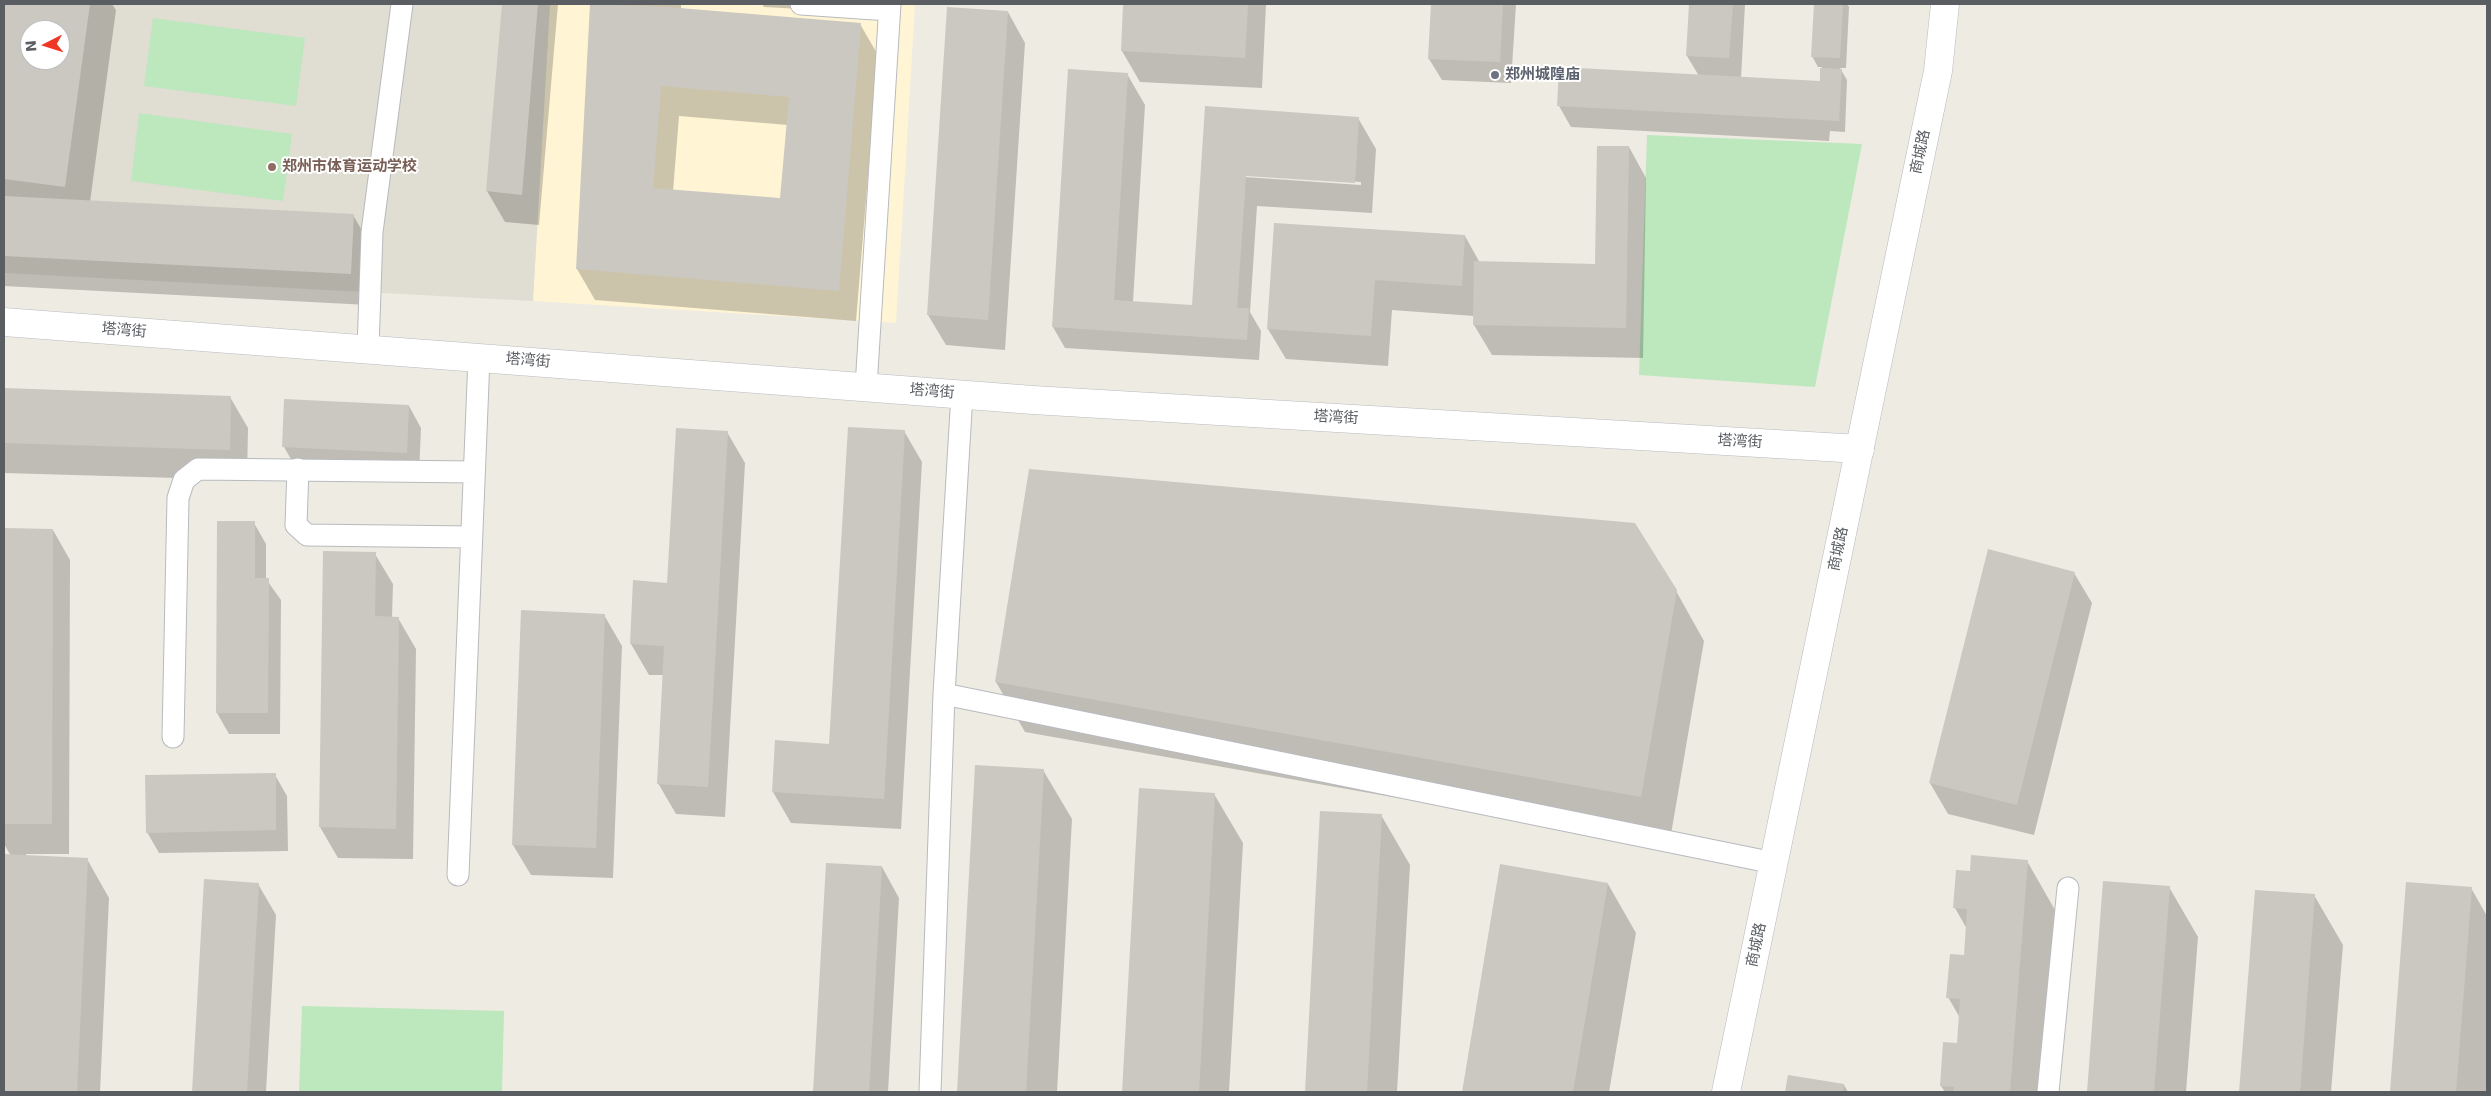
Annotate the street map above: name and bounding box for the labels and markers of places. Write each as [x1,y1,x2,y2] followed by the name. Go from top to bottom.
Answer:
[1505,66,1580,84] place label: 郑州城隍庙
[1489,69,1501,81] marker: 郑州城隍庙
[282,158,417,176] place label: 郑州市体育运动学校
[266,161,278,173] marker: 郑州市体育运动学校

